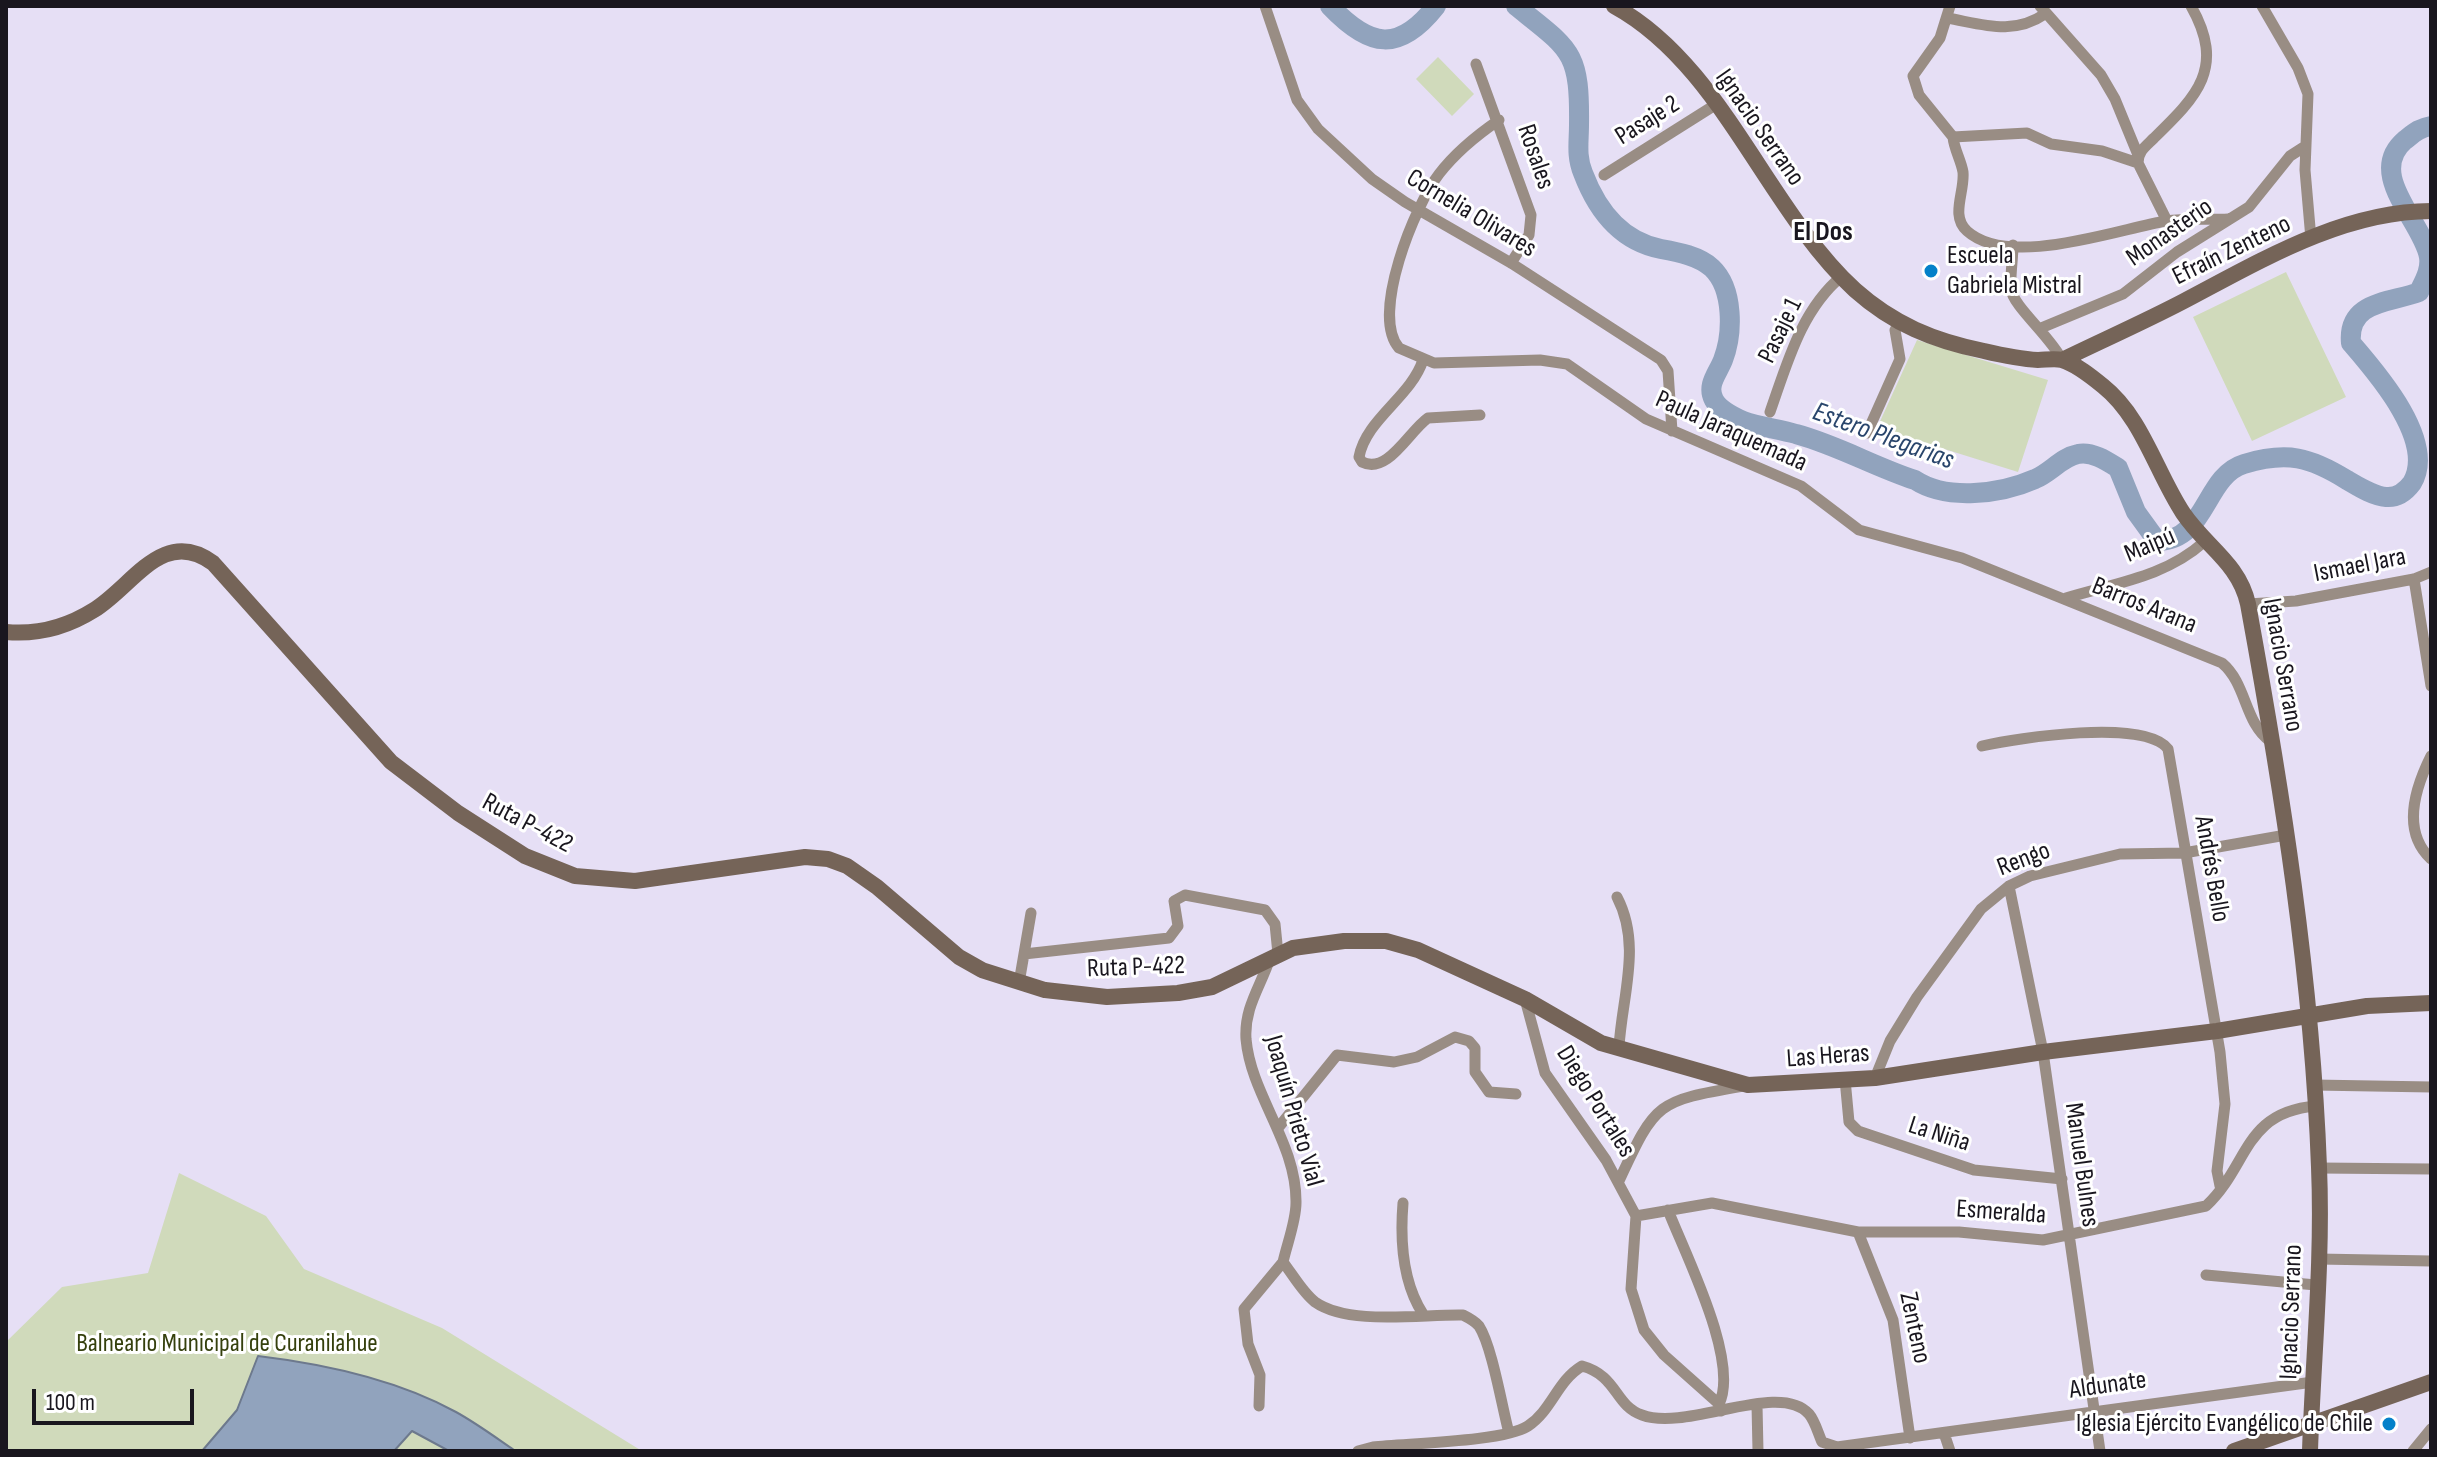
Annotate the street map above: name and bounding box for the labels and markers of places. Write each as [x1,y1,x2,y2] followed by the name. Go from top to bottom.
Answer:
[1947,240,2082,302] place label: Escuela Gabriela Mistral
[1922,262,1940,280] marker: Escuela Gabriela Mistral
[2076,1408,2373,1440] place label: Iglesia Ejército Evangélico de Chile
[2380,1415,2398,1433] marker: Iglesia Ejército Evangélico de Chile

